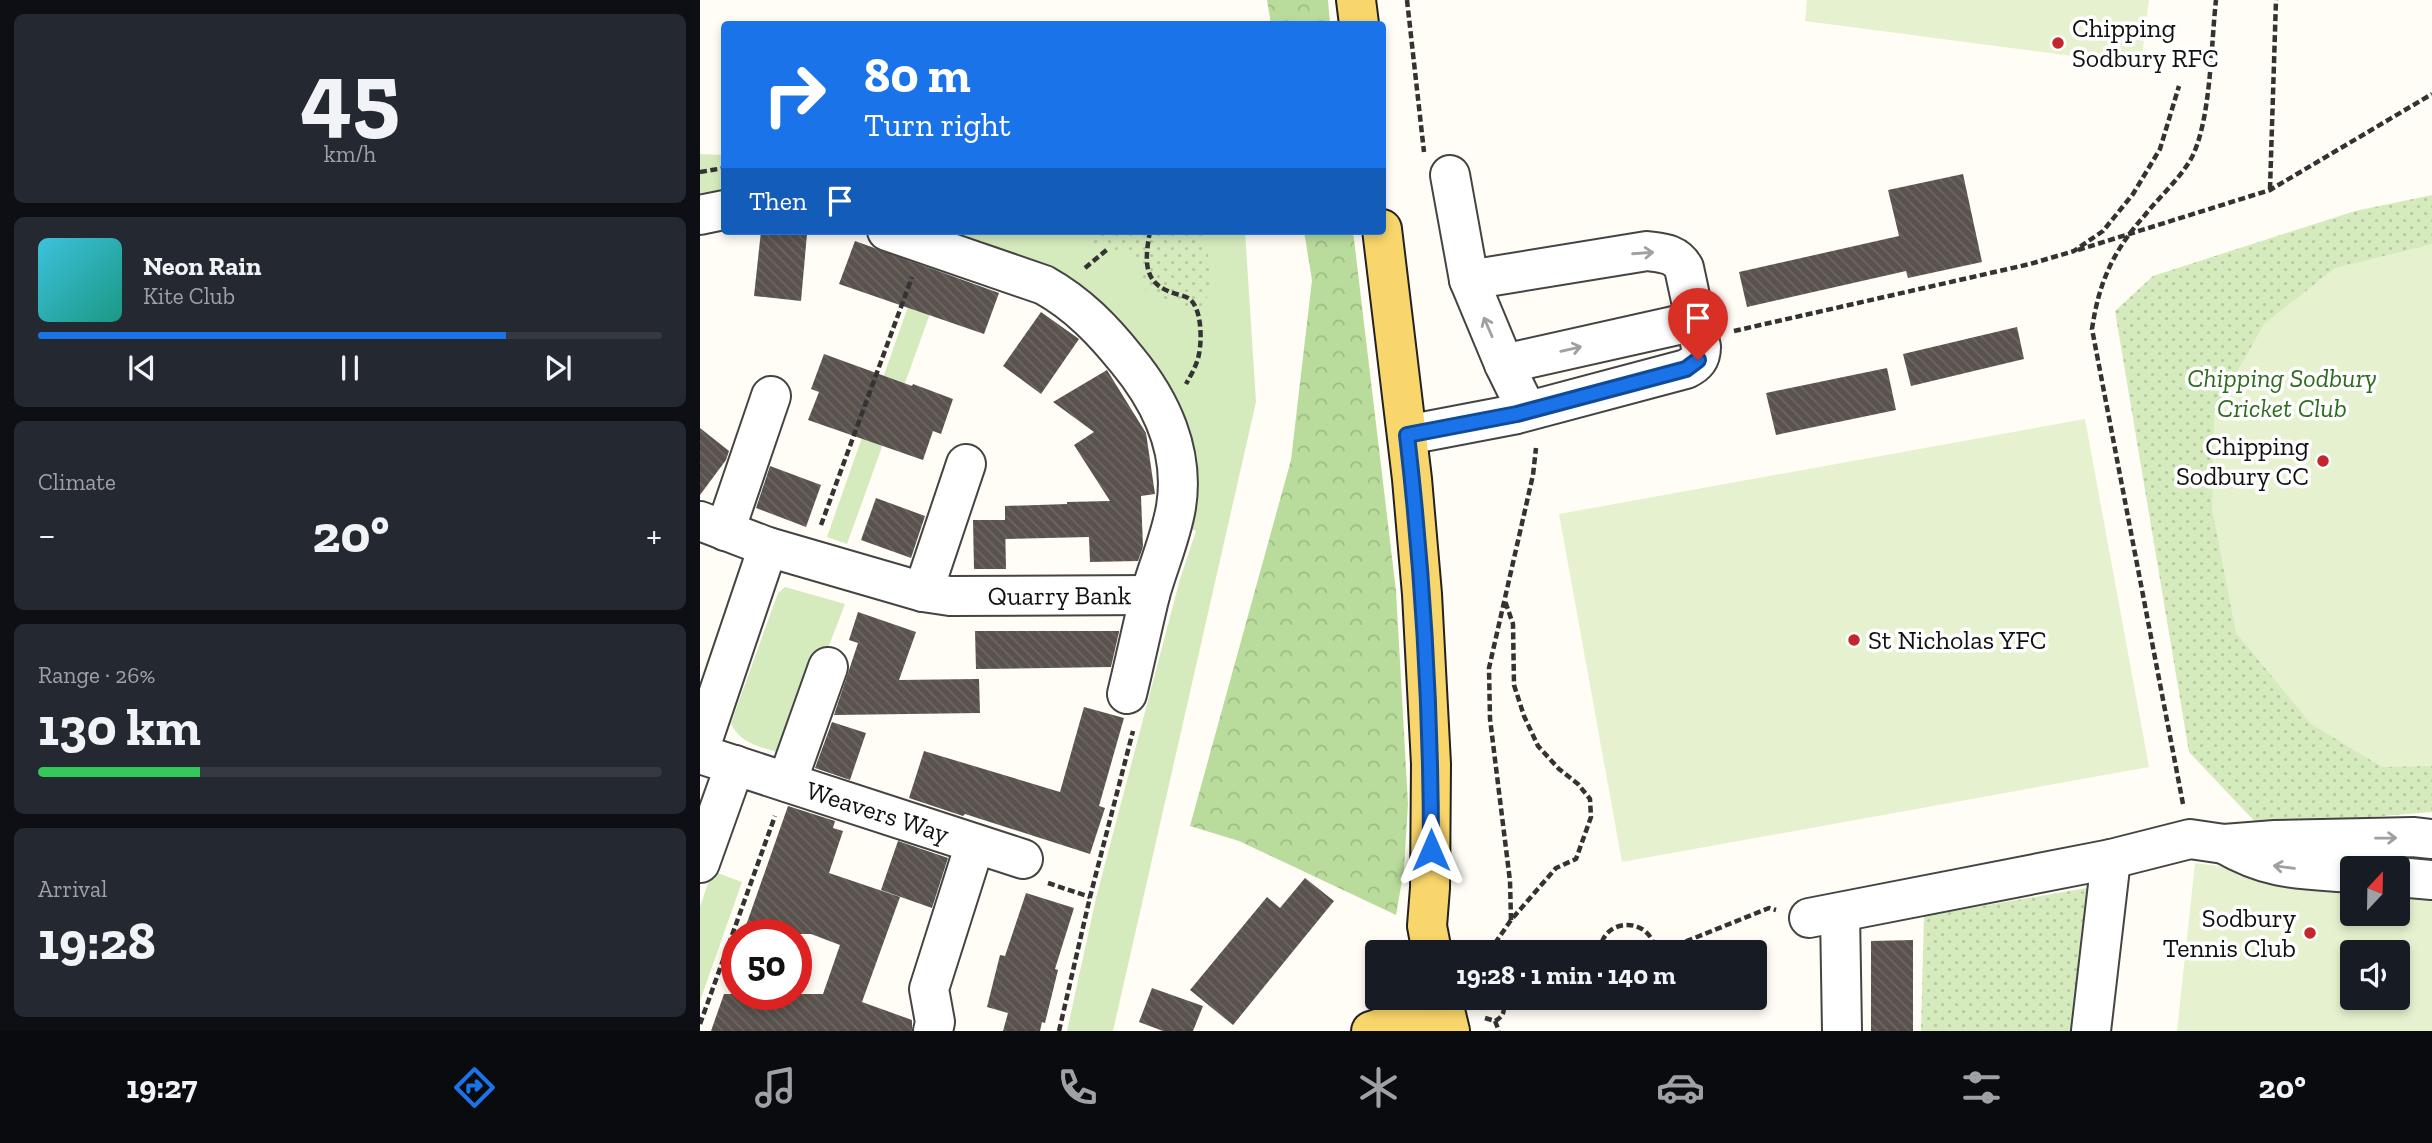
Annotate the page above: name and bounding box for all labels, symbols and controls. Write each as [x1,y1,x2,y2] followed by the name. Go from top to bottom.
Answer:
[2072,12,2219,74] place label: Chipping Sodbury RFC
[2050,35,2066,51] marker: Chipping Sodbury RFC
[300,40,400,149] text: 45
[864,46,971,105] text: 80 m
[749,49,840,140] icon: right
[864,106,1011,144] text: Turn right
[324,140,376,168] text: km/h
[821,182,859,220] icon: arrive
[749,185,807,217] text: Then
[1631,246,1654,259] one-way arrow
[143,250,261,282] text: Neon Rain
[143,282,235,310] text: Kite Club
[1668,288,1728,360] pin
[1679,299,1717,337] icon: arrive
[1481,317,1494,338] one-way arrow
[1559,342,1581,355] one-way arrow
[123,349,161,387] icon: previous
[331,349,369,387] icon: pause
[539,349,577,387] icon: next
[2187,362,2377,424] park label: Chipping Sodbury Cricket Club
[2176,430,2309,492] place label: Chipping Sodbury CC
[2315,453,2331,469] marker: Chipping Sodbury CC
[38,468,116,496] text: Climate
[313,503,389,565] text: 20°
[38,512,56,558] text: −
[646,512,662,558] text: +
[988,579,1132,612] street label: Quarry Bank
[1868,624,2046,656] place label: St Nicholas YFC
[1846,632,1862,648] marker: St Nicholas YFC
[38,661,155,689] text: Range · 26%
[38,696,201,758] text: 130 km
[802,774,954,850] street label: Weavers Way
[1394,813,1468,887] position arrow
[2375,831,2398,844] one-way arrow
[2340,856,2410,926] north arrow
[2340,856,2410,1010] map controls
[2273,861,2296,874] one-way arrow
[38,875,107,903] text: Arrival
[2163,902,2297,964] place label: Sodbury Tennis Club
[38,910,156,972] text: 19:28
[721,919,812,1010] speed limit sign: 50
[2302,925,2318,941] marker: Sodbury Tennis Club
[2340,940,2410,1010] button: sound
[1456,959,1676,991] text: 19:28 · 1 min · 140 m
[450,1063,499,1112] icon: directions
[751,1063,800,1112] icon: music
[1053,1063,1102,1112] icon: phone
[1354,1063,1403,1112] icon: climate
[1656,1063,1705,1112] icon: car
[1957,1063,2006,1112] icon: filters
[126,1068,197,1106] text: 19:27
[2259,1068,2306,1106] text: 20°

